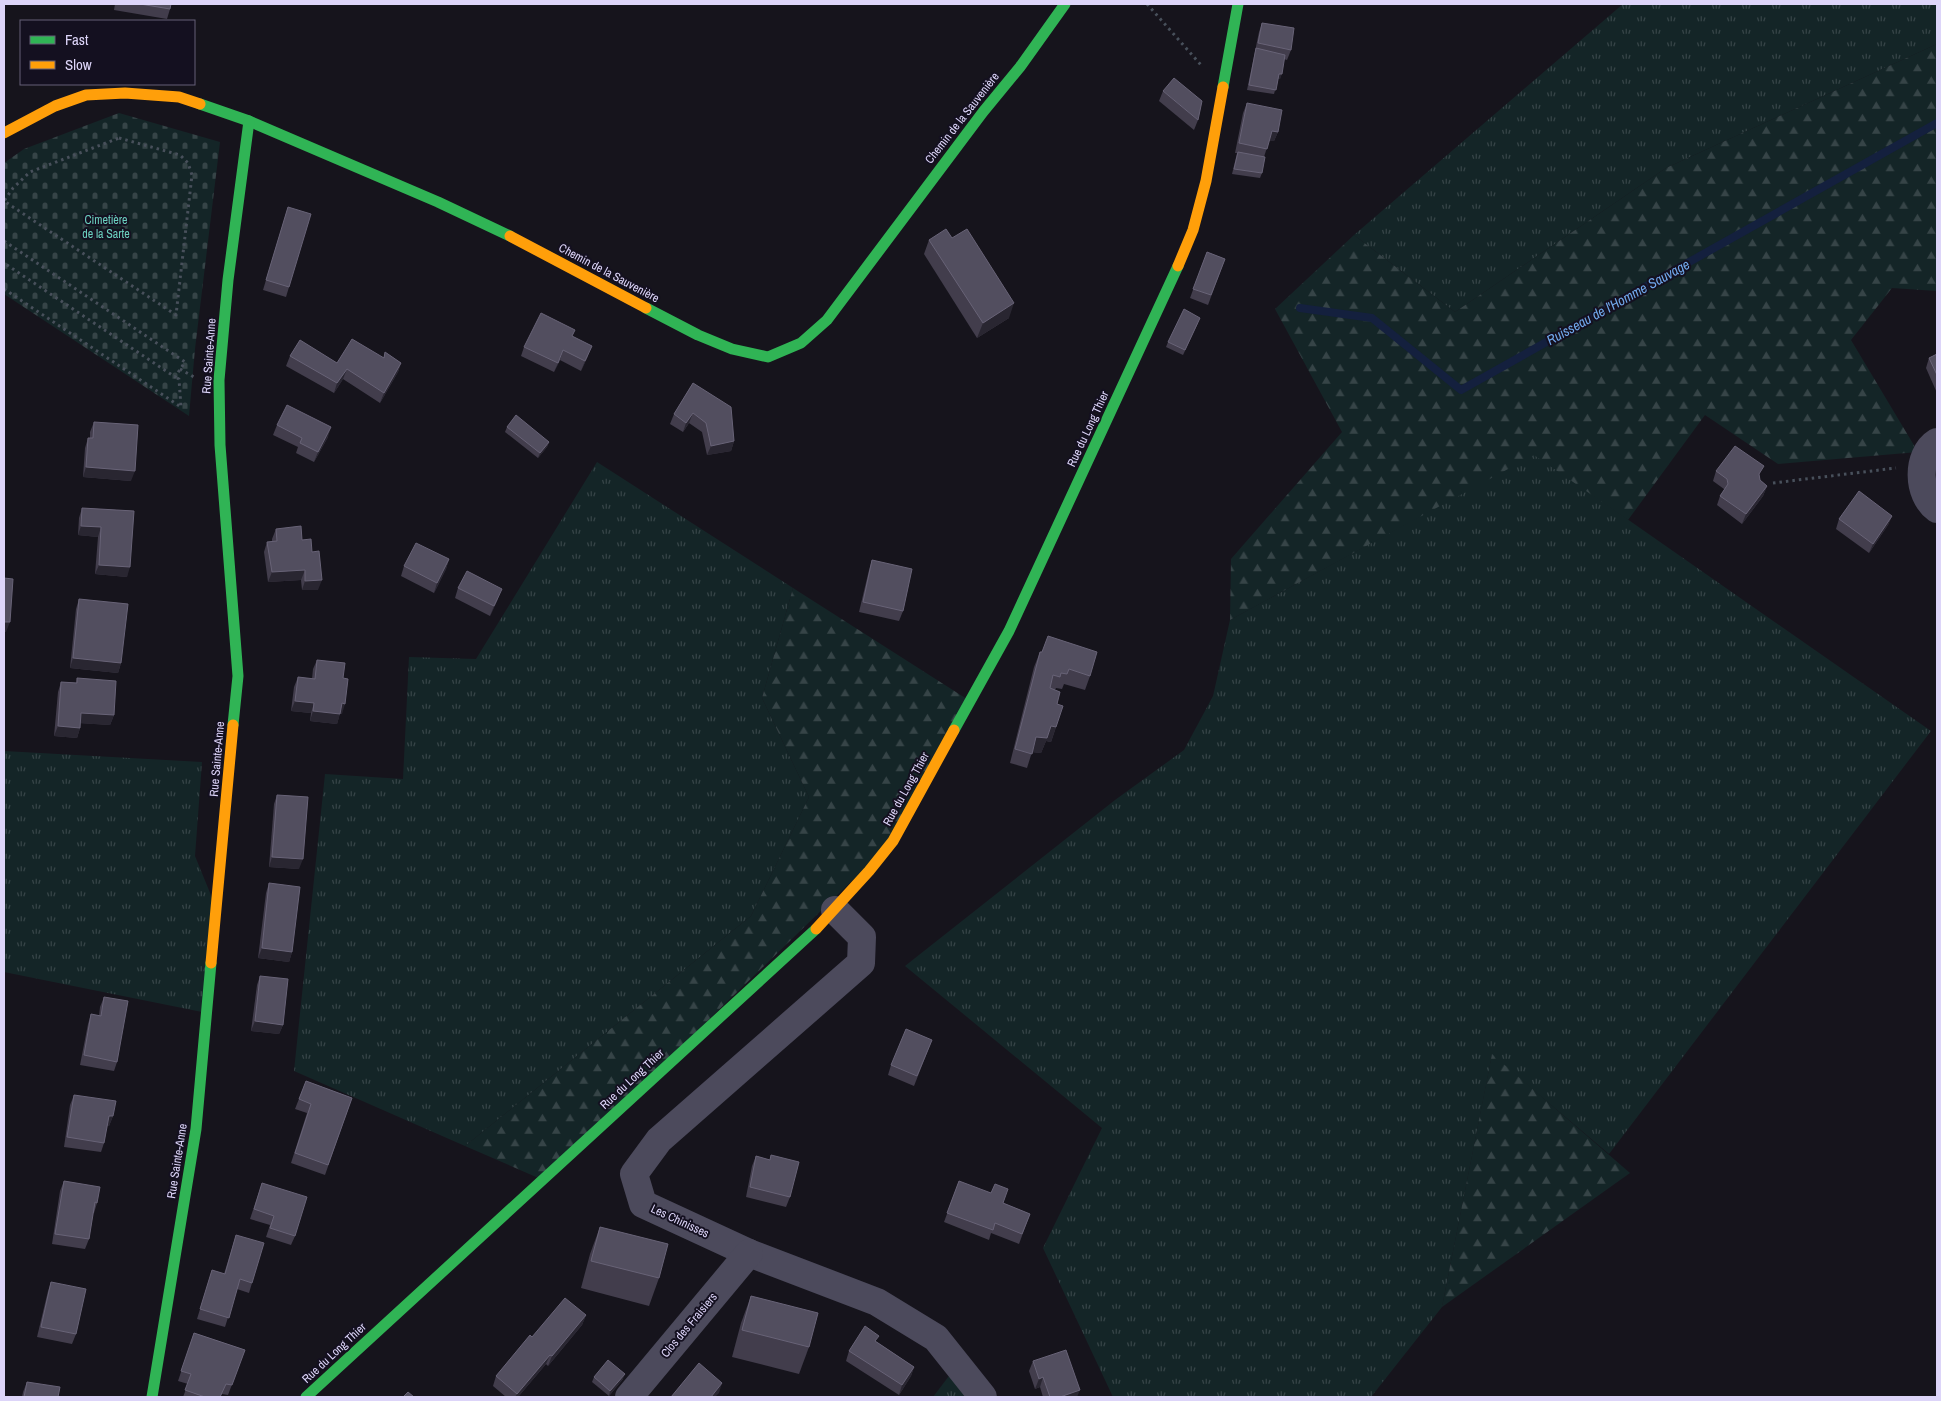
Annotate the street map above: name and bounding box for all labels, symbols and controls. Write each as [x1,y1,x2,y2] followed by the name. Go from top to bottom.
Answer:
[20,20,195,85] legend
[65,29,89,50] text: Fast
[65,54,92,75] text: Slow
[921,69,1003,167] street label: Chemin de la Sauvenière
[82,212,130,242] park label: Cimetière de la Sarte
[556,240,662,306] street label: Chemin de la Sauvenière
[1543,255,1693,349] water label: Ruisseau de l'Homme Sauvage
[198,318,220,394] street label: Rue Sainte-Anne
[1063,388,1113,469] street label: Rue du Long Thier
[206,721,228,797] street label: Rue Sainte-Anne
[879,749,933,829] street label: Rue du Long Thier
[597,1045,668,1113] street label: Rue du Long Thier
[163,1122,191,1200] street label: Rue Sainte-Anne
[648,1201,712,1241] street label: Les Chinisses
[657,1289,721,1361] street label: Clos des Fraisiers
[299,1319,370,1387] street label: Rue du Long Thier

